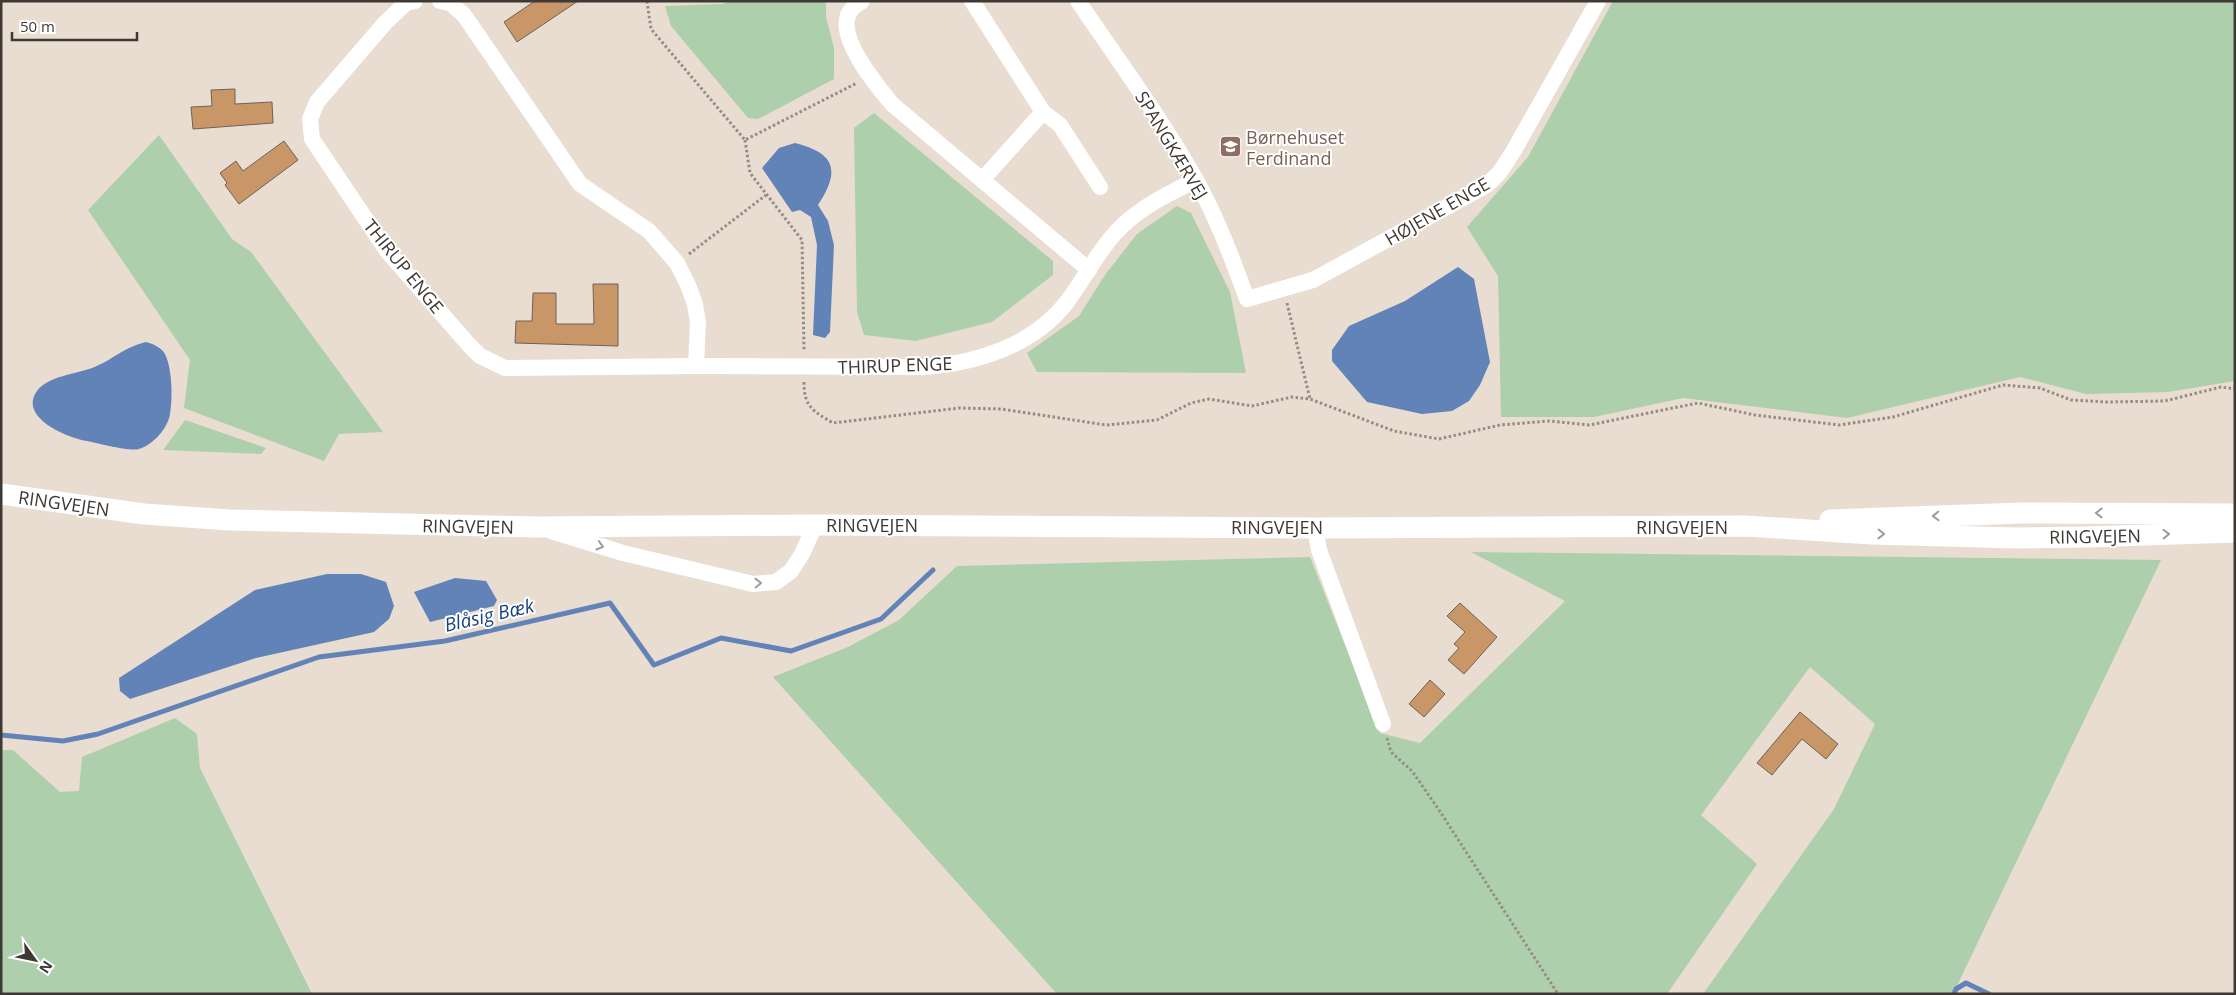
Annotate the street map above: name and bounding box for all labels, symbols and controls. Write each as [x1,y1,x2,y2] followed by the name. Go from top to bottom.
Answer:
[12,10,138,42] scale bar
[20,16,55,36] text: 50 m
[1130,87,1214,203] street label: SPANGKÆRVEJ
[1246,125,1344,170] place label: Børnehuset Ferdinand
[1218,135,1242,159] school or university icon: Børnehuset Ferdinand
[1380,171,1494,251] street label: HØJENE ENGE
[359,214,449,318] street label: THIRUP ENGE
[837,351,953,379] street label: THIRUP ENGE
[17,485,111,521] street label: RINGVEJEN
[2094,508,2102,518] one-way arrow
[1932,510,1940,521] one-way arrow
[422,513,514,539] street label: RINGVEJEN
[826,513,918,537] street label: RINGVEJEN
[1231,515,1323,539] street label: RINGVEJEN
[1636,515,1728,539] street label: RINGVEJEN
[2049,523,2141,549] street label: RINGVEJEN
[1878,529,1886,540] one-way arrow
[2163,529,2171,540] one-way arrow
[595,541,604,551] one-way arrow
[754,578,762,588] one-way arrow
[442,592,537,638] water label: Blåsig Bæk
[10,935,60,985] north arrow
[35,957,57,977] text: N

